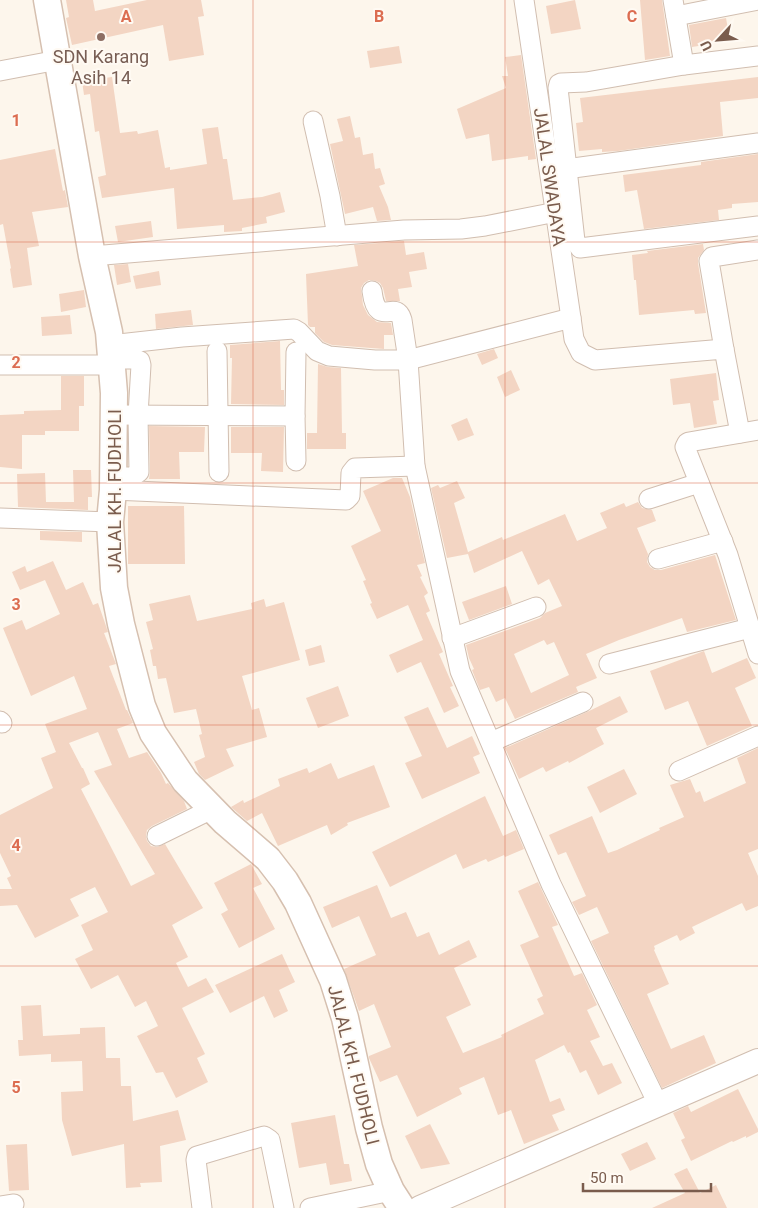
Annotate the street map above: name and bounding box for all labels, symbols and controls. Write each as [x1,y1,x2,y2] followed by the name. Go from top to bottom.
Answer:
[121,7,132,26] text: A
[374,7,384,26] text: B
[627,7,637,26] text: C
[693,15,743,65] north arrow
[95,31,107,43] marker: SDN Karang Asih 14
[697,38,716,53] text: U
[53,46,149,88] place label: SDN Karang Asih 14
[530,106,570,248] street label: JALAL SWADAYA
[11,111,21,130] text: 1
[11,353,21,372] text: 2
[104,409,125,573] street label: JALAL KH. FUDHOLI
[11,595,21,614] text: 3
[11,836,21,855] text: 4
[324,983,384,1147] street label: JALAL KH. FUDHOLI
[11,1078,21,1097] text: 5
[583,1160,710,1192] scale bar
[590,1169,624,1187] text: 50 m

